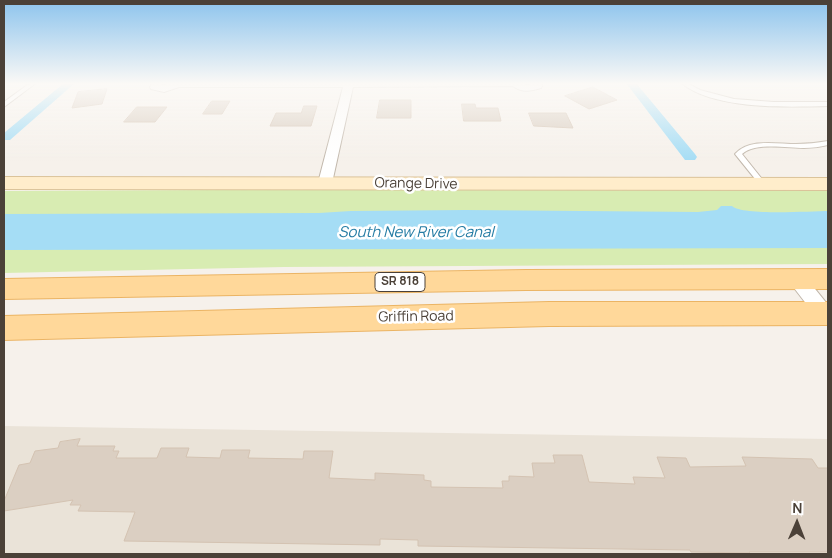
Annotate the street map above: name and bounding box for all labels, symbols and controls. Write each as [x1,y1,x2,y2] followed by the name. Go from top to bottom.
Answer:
[374,175,458,193] street label: Orange Drive
[338,224,494,242] water label: South New River Canal
[375,272,425,292] road number: SR 818
[378,308,454,326] street label: Griffin Road
[772,498,822,548] north arrow
[792,498,802,517] text: N

